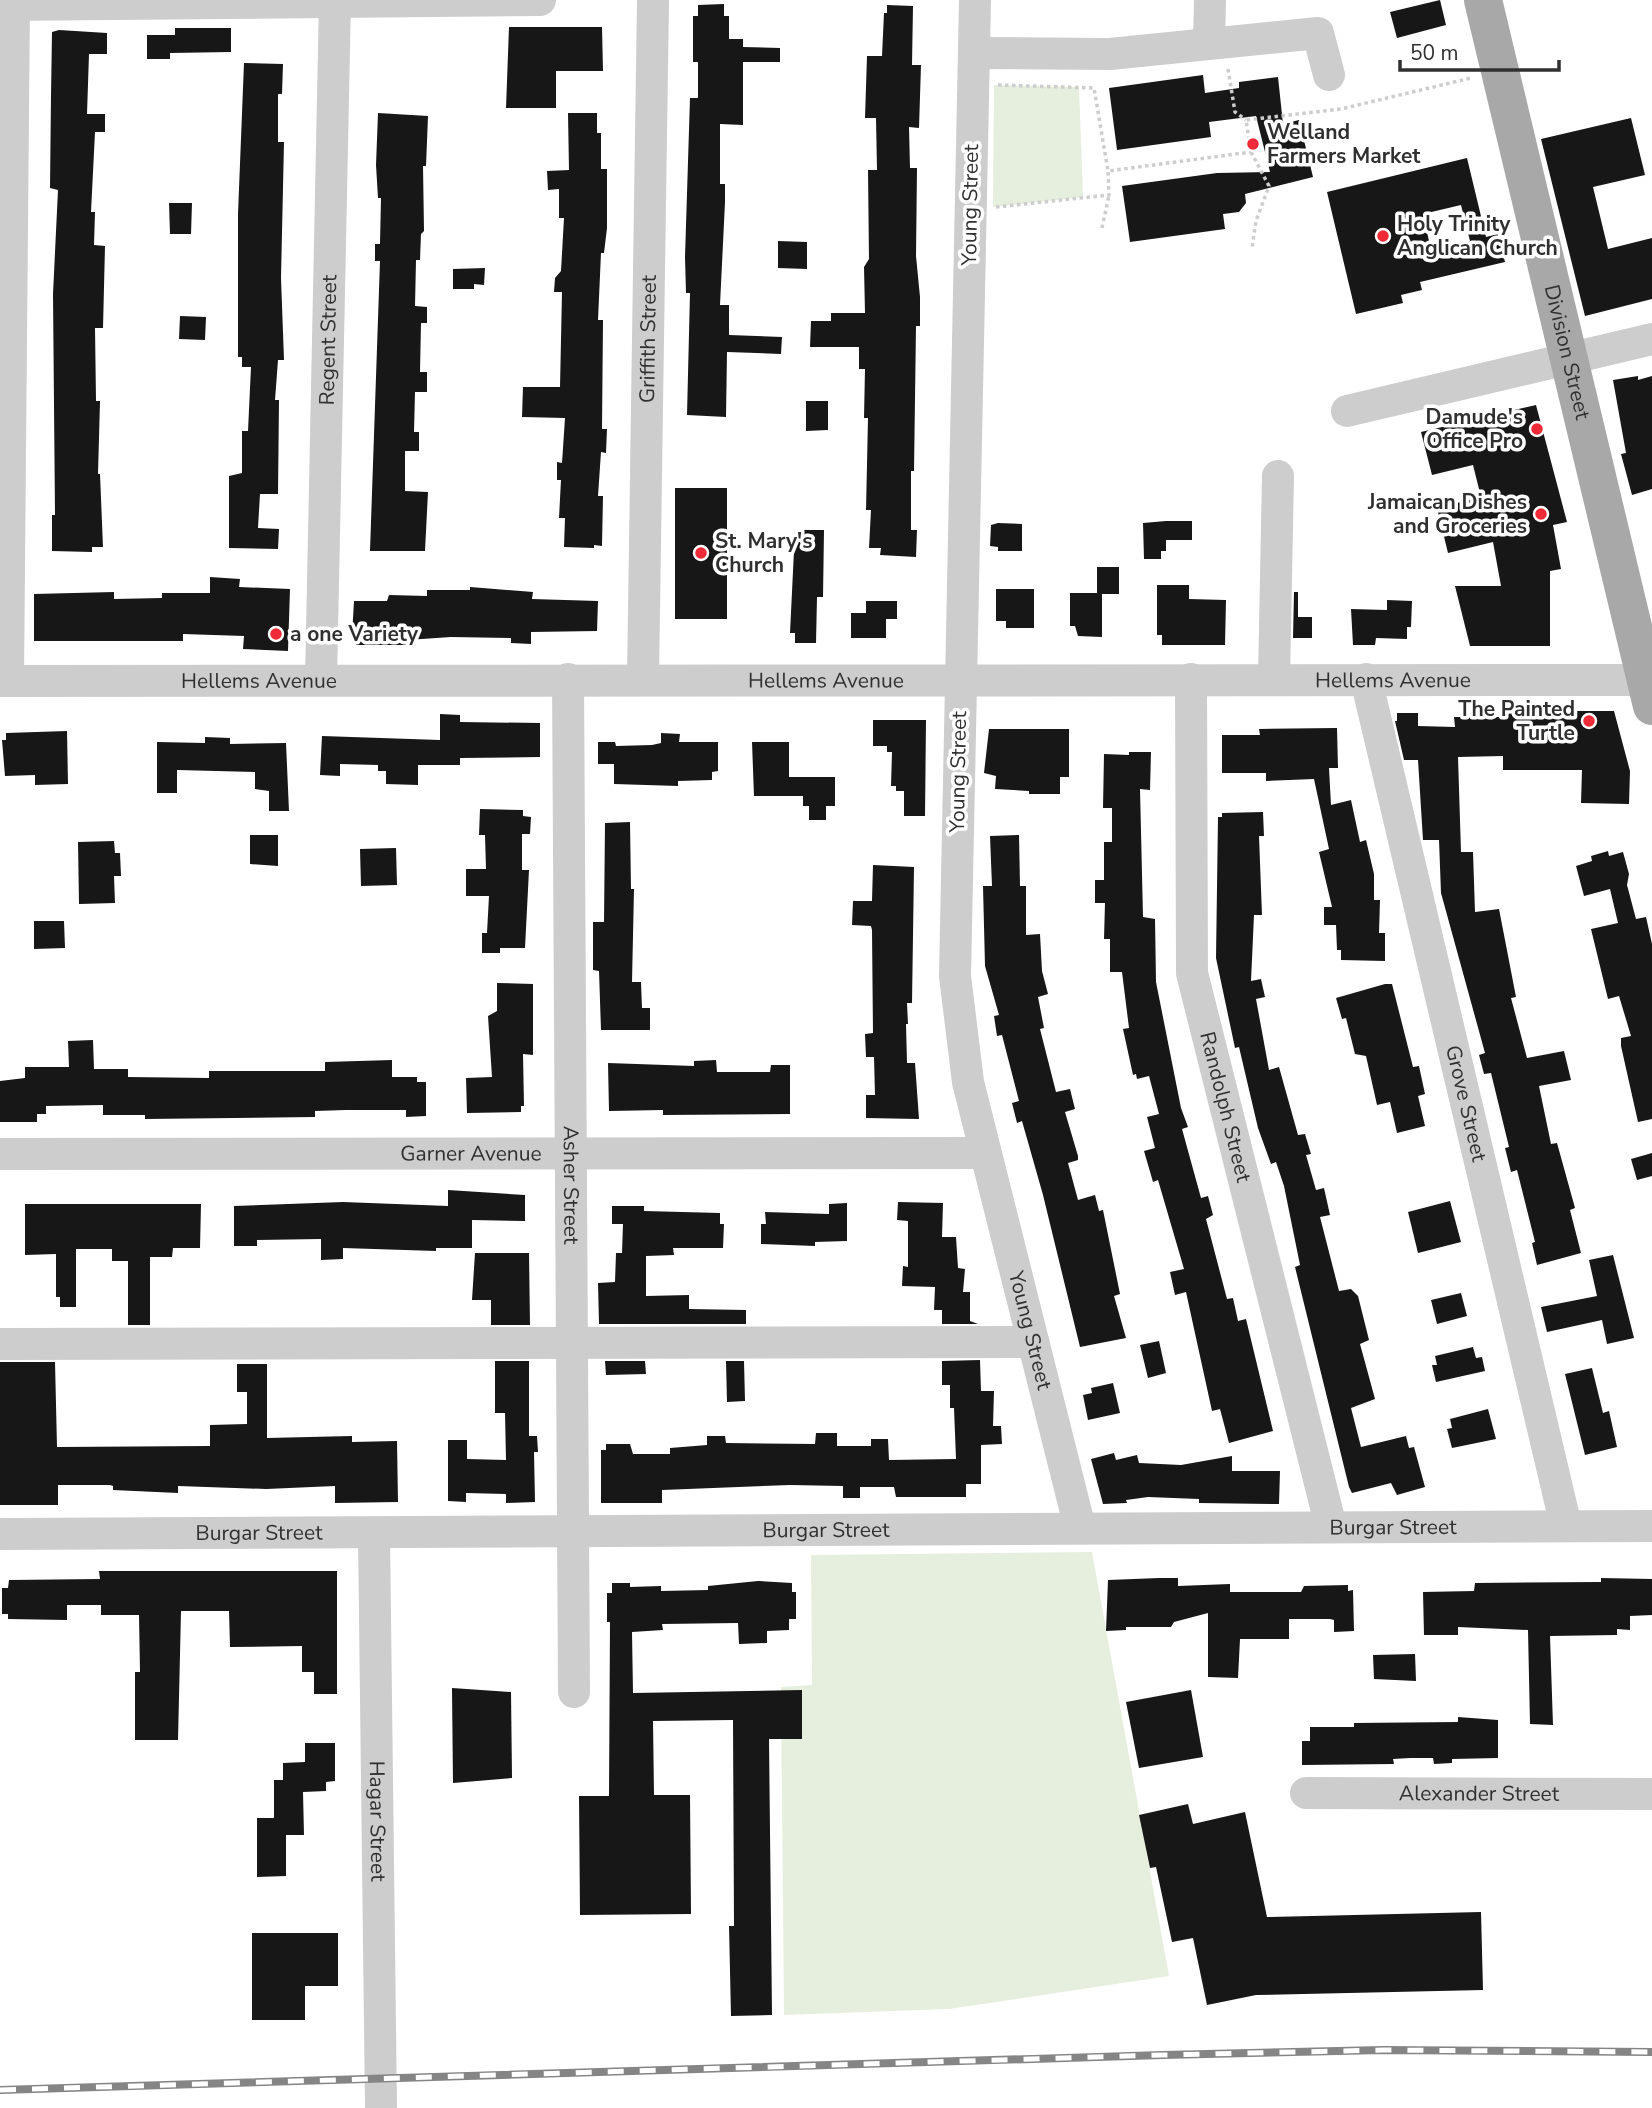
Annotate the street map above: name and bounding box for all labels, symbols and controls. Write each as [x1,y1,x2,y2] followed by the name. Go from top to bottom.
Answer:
[1400,28,1559,72] scale bar
[1410,39,1459,67] text: 50 m
[1267,118,1421,170] place label: Welland Farmers Market
[1245,136,1261,152] marker: Welland Farmers Market
[955,143,985,267] street label: Young Street
[1397,210,1558,262] place label: Holy Trinity Anglican Church
[1375,228,1391,244] marker: Holy Trinity Anglican Church
[313,274,343,406] street label: Regent Street
[633,274,663,403] street label: Griffith Street
[1538,282,1597,423] street label: Division Street
[1426,403,1523,455] place label: Damude's Office Pro
[1529,421,1545,437] marker: Damude's Office Pro
[1367,488,1527,540] place label: Jamaican Dishes and Groceries
[1533,506,1549,522] marker: Jamaican Dishes and Groceries
[715,527,812,579] place label: St. Mary's Church
[693,545,709,561] marker: St. Mary's Church
[290,620,419,648] place label: a one Variety
[268,626,284,642] marker: a one Variety
[748,666,904,695] street label: Hellems Avenue
[1315,666,1471,694] street label: Hellems Avenue
[181,667,337,695] street label: Hellems Avenue
[1458,695,1575,747] place label: The Painted Turtle
[943,710,973,834] street label: Young Street
[1581,713,1597,729] marker: The Painted Turtle
[1193,1029,1258,1186] street label: Randolph Street
[1439,1042,1494,1165] street label: Grove Street
[557,1126,585,1245] street label: Asher Street
[400,1139,542,1168] street label: Garner Avenue
[1002,1267,1059,1393] street label: Young Street
[1329,1513,1457,1542] street label: Burgar Street
[762,1516,890,1544] street label: Burgar Street
[195,1518,323,1547] street label: Burgar Street
[363,1760,392,1882] street label: Hagar Street
[1399,1779,1560,1808] street label: Alexander Street

